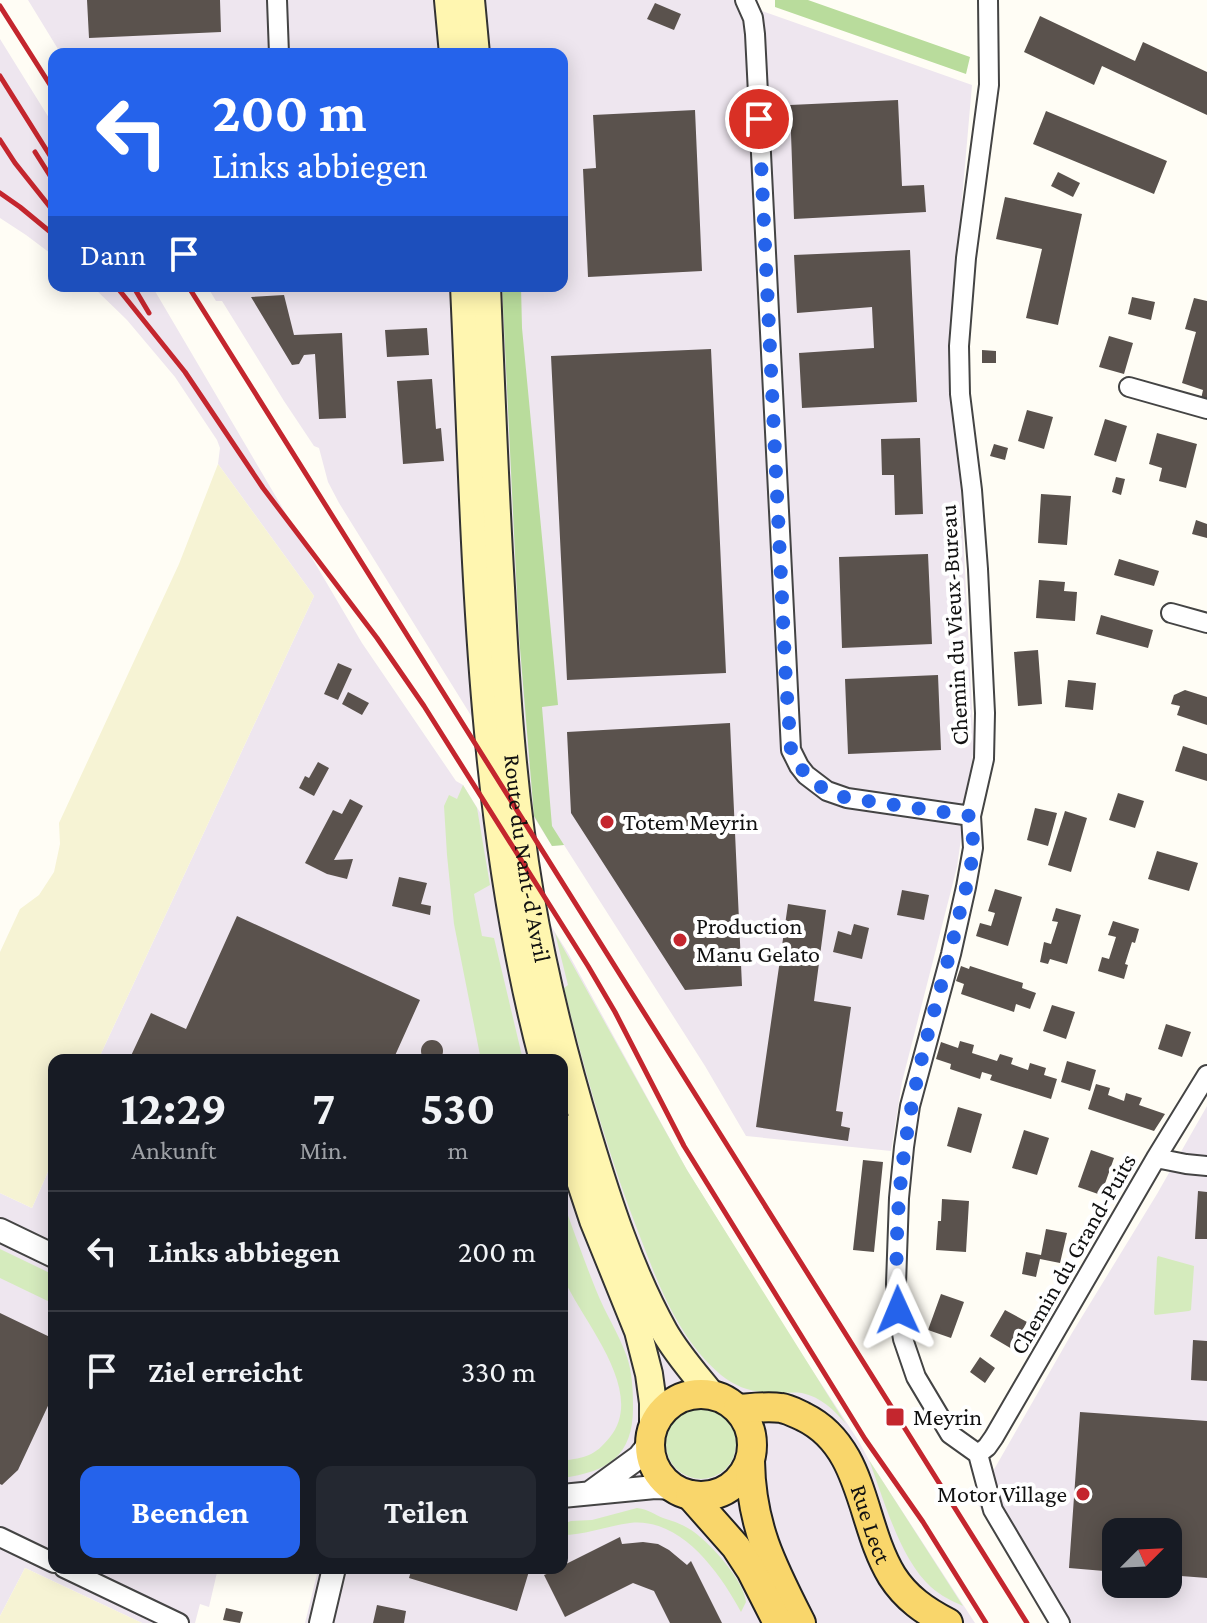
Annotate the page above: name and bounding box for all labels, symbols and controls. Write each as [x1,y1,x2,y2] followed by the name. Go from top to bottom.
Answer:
[80,80,184,184] icon: left
[212,81,367,143] text: 200 m
[725,85,793,153] pin
[737,97,781,141] icon: arrive
[212,146,428,186] text: Links abbiegen
[162,232,206,276] icon: arrive
[80,238,146,271] text: Dann
[934,504,973,746] street label: Chemin du Vieux-Bureau
[499,753,557,965] street label: Route du Nant-d'Avril
[623,808,758,835] place label: Totem Meyrin
[598,813,616,831] marker: Totem Meyrin
[696,912,820,967] place label: Production Manu Gelato
[671,931,689,949] marker: Production Manu Gelato
[121,1081,227,1134] text: 12:29
[312,1081,335,1134] text: 7
[420,1081,495,1134] text: 530
[131,1136,216,1165] text: Ankunft
[299,1136,348,1165] text: Min.
[447,1136,468,1165] text: m
[1004,1149,1141,1359] street label: Chemin du Grand-Puits
[80,1229,124,1273] icon: left
[148,1235,340,1268] text: Links abbiegen
[458,1235,536,1268] text: 200 m
[856,1268,940,1352] position arrow
[80,1349,124,1393] icon: arrive
[148,1355,303,1388] text: Ziel erreicht
[461,1355,536,1388] text: 330 m
[913,1403,982,1430] place label: Meyrin
[884,1406,906,1428] marker: Meyrin
[80,1466,300,1558] button: Beenden
[316,1466,536,1558] button: Teilen
[937,1480,1067,1507] place label: Motor Village
[846,1481,898,1568] street label: Rue Lect
[1074,1485,1092,1503] marker: Motor Village
[1102,1518,1182,1598] north arrow
[1102,1518,1182,1598] map controls

